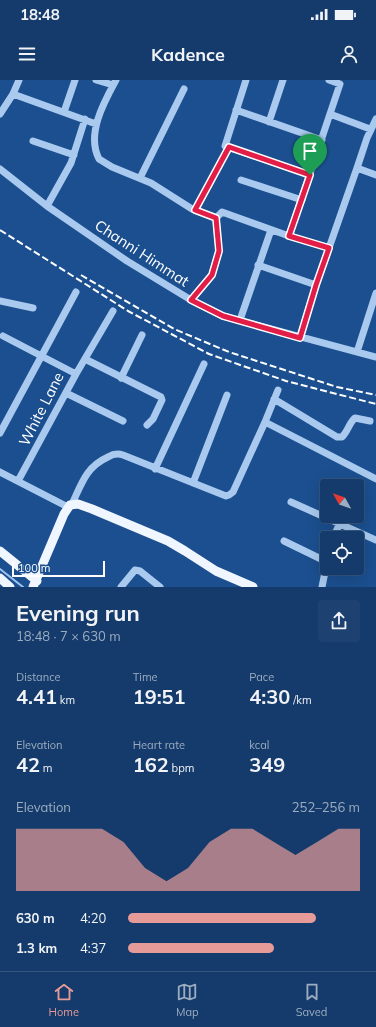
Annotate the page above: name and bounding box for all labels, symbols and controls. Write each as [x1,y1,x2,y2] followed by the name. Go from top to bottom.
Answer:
[20,5,60,24] text: 18:48
[16,43,38,65] icon: menu
[151,43,225,66] text: Kadence
[338,43,360,65] icon: person
[293,134,327,175] pin
[299,140,321,162] icon: arrive
[91,215,193,291] street label: Channi Himmat
[14,369,68,449] street label: White Lane
[320,479,364,523] north arrow
[320,479,364,575] map controls
[320,531,364,575] button: locate
[12,559,105,578] scale bar
[18,561,50,575] text: 100 m
[16,599,140,627] text: Evening run
[318,600,360,642] button: share
[16,628,121,644] text: 18:48 · 7 × 630 m
[16,670,60,684] text: Distance
[133,670,158,684] text: Time
[249,670,274,684] text: Pace
[16,684,57,709] text: 4.41
[133,684,186,709] text: 19:51
[249,684,290,709] text: 4:30
[57,693,75,707] text: km
[290,693,312,707] text: /km
[16,738,63,752] text: Elevation
[133,738,185,752] text: Heart rate
[249,738,269,752] text: kcal
[16,752,40,777] text: 42
[133,752,169,777] text: 162
[249,752,285,777] text: 349
[40,761,53,775] text: m
[169,761,194,775] text: bpm
[16,799,71,815] text: Elevation
[292,799,360,815] text: 252–256 m
[16,910,55,926] text: 630 m
[80,910,106,926] text: 4:20
[16,940,57,956] text: 1.3 km
[80,940,106,956] text: 4:37
[49,981,79,1019] tab: Home
[176,981,199,1019] tab: Map
[296,981,327,1019] tab: Saved

